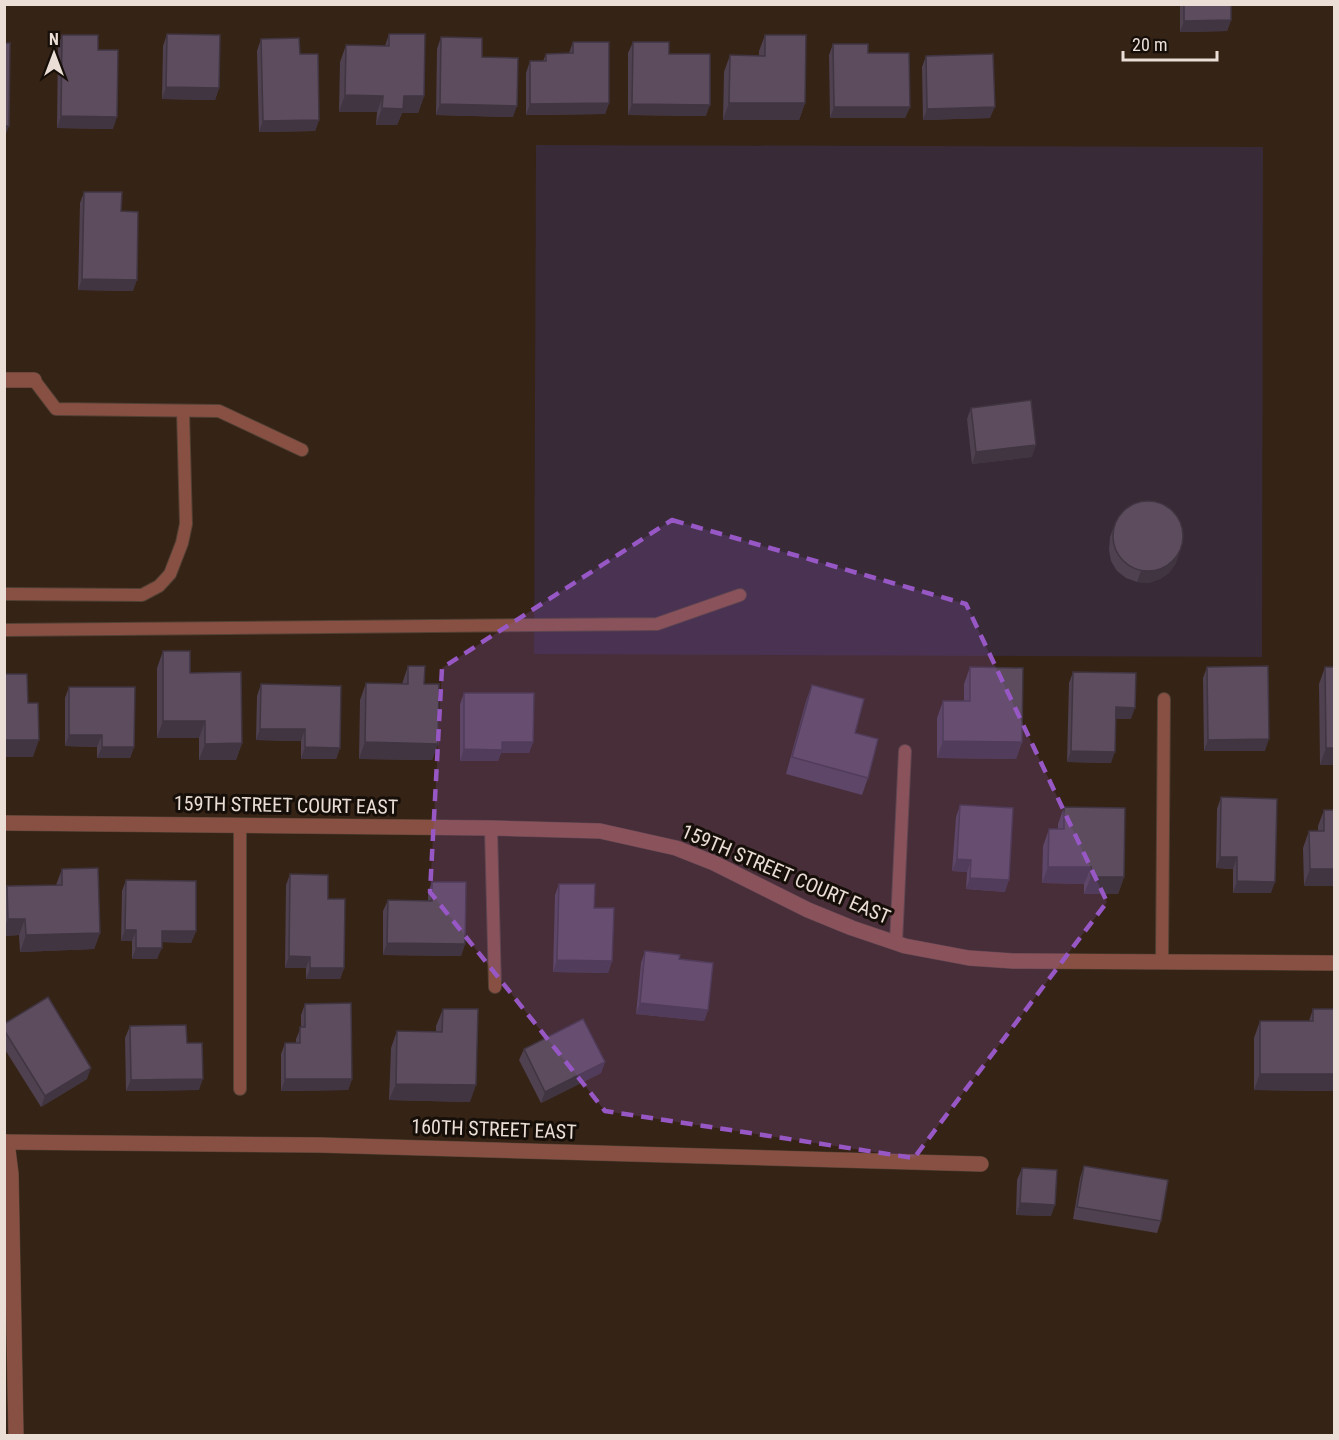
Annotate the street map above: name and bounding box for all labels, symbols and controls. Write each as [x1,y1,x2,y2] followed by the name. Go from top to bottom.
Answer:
[24,24,84,84] north arrow
[1123,24,1218,62] scale bar
[49,30,59,49] text: N
[1132,34,1167,55] text: 20 m
[174,791,398,819] street label: 159TH STREET COURT EAST
[678,819,894,929] street label: 159TH STREET COURT EAST
[411,1114,577,1144] street label: 160TH STREET EAST

